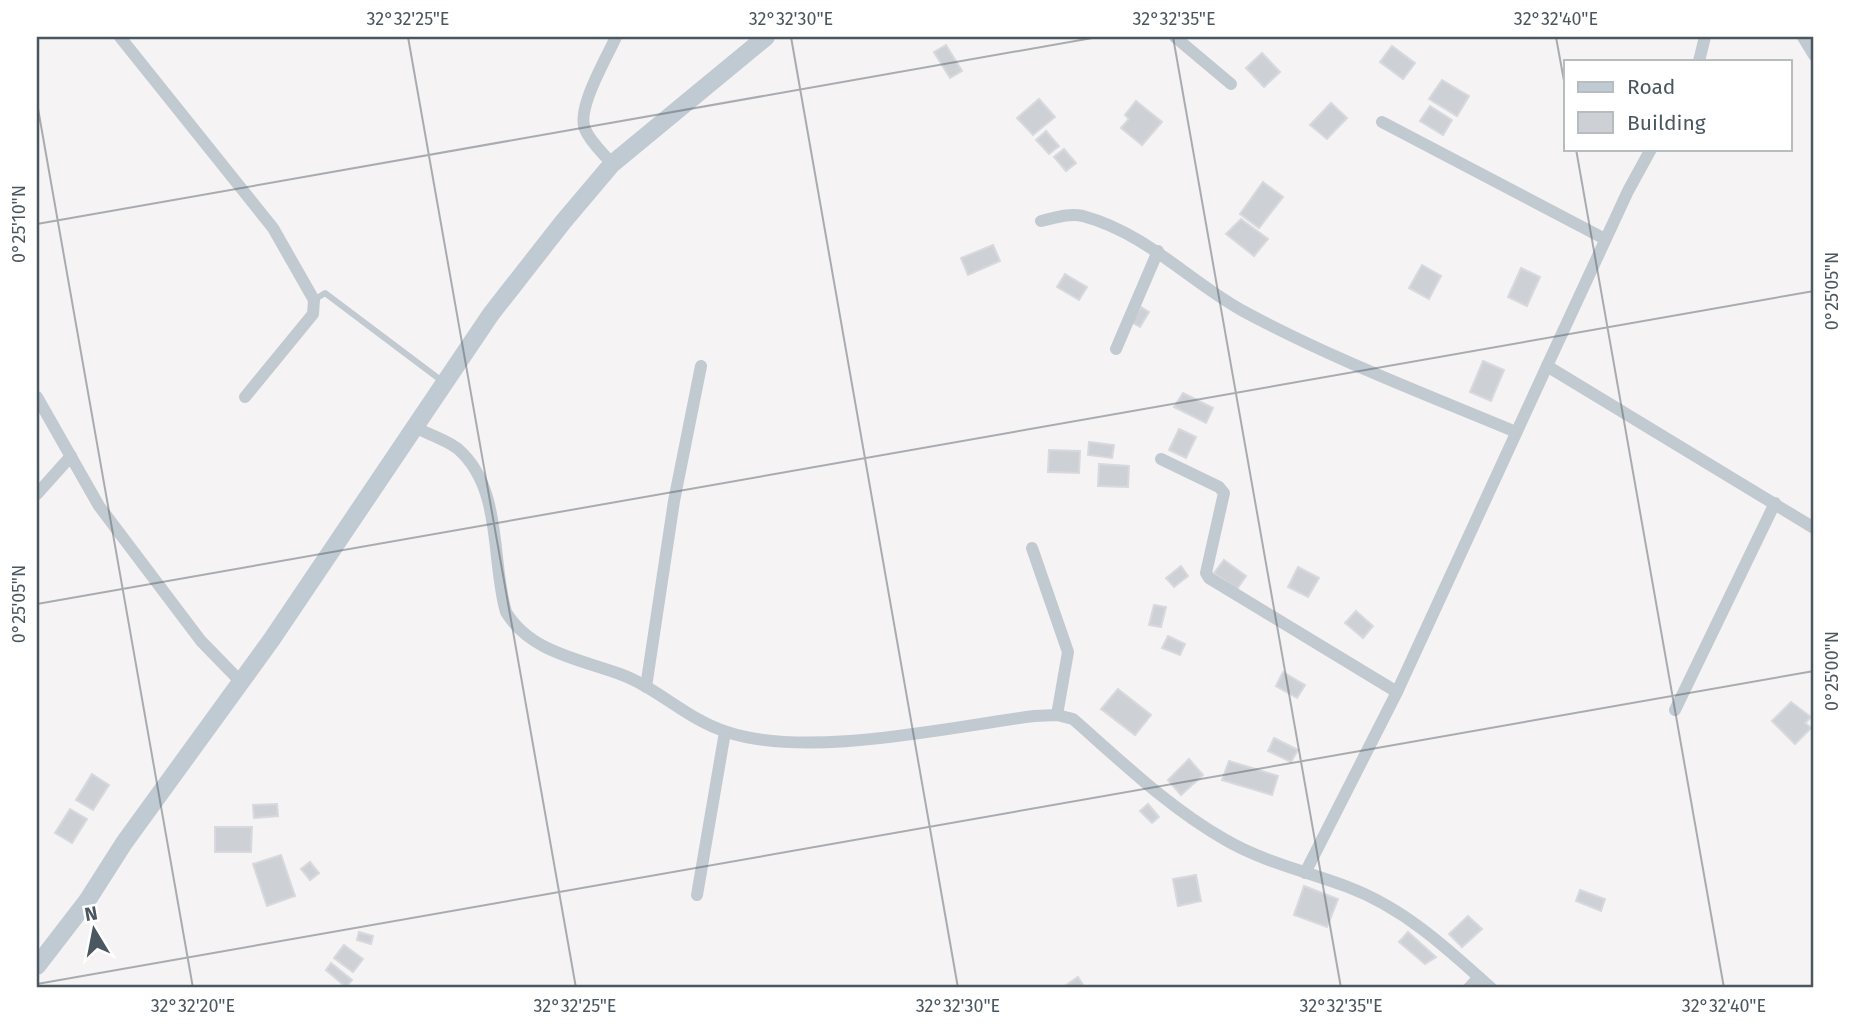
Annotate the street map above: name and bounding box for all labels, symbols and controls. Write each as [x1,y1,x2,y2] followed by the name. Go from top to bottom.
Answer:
[367,8,449,30] text: 32°32'25"E
[749,8,833,30] text: 32°32'30"E
[1132,8,1216,30] text: 32°32'35"E
[1514,8,1598,30] text: 32°32'40"E
[1564,60,1792,150] legend
[1627,74,1675,100] text: Road
[1627,110,1706,136] text: Building
[8,185,30,263] text: 0°25'10"N
[1821,252,1843,330] text: 0°25'05"N
[8,565,30,643] text: 0°25'05"N
[1821,631,1843,711] text: 0°25'00"N
[60,895,130,965] north arrow
[83,901,99,926] text: N
[151,995,235,1017] text: 32°32'20"E
[534,995,616,1017] text: 32°32'25"E
[916,995,1000,1017] text: 32°32'30"E
[1299,995,1383,1017] text: 32°32'35"E
[1682,995,1766,1017] text: 32°32'40"E

